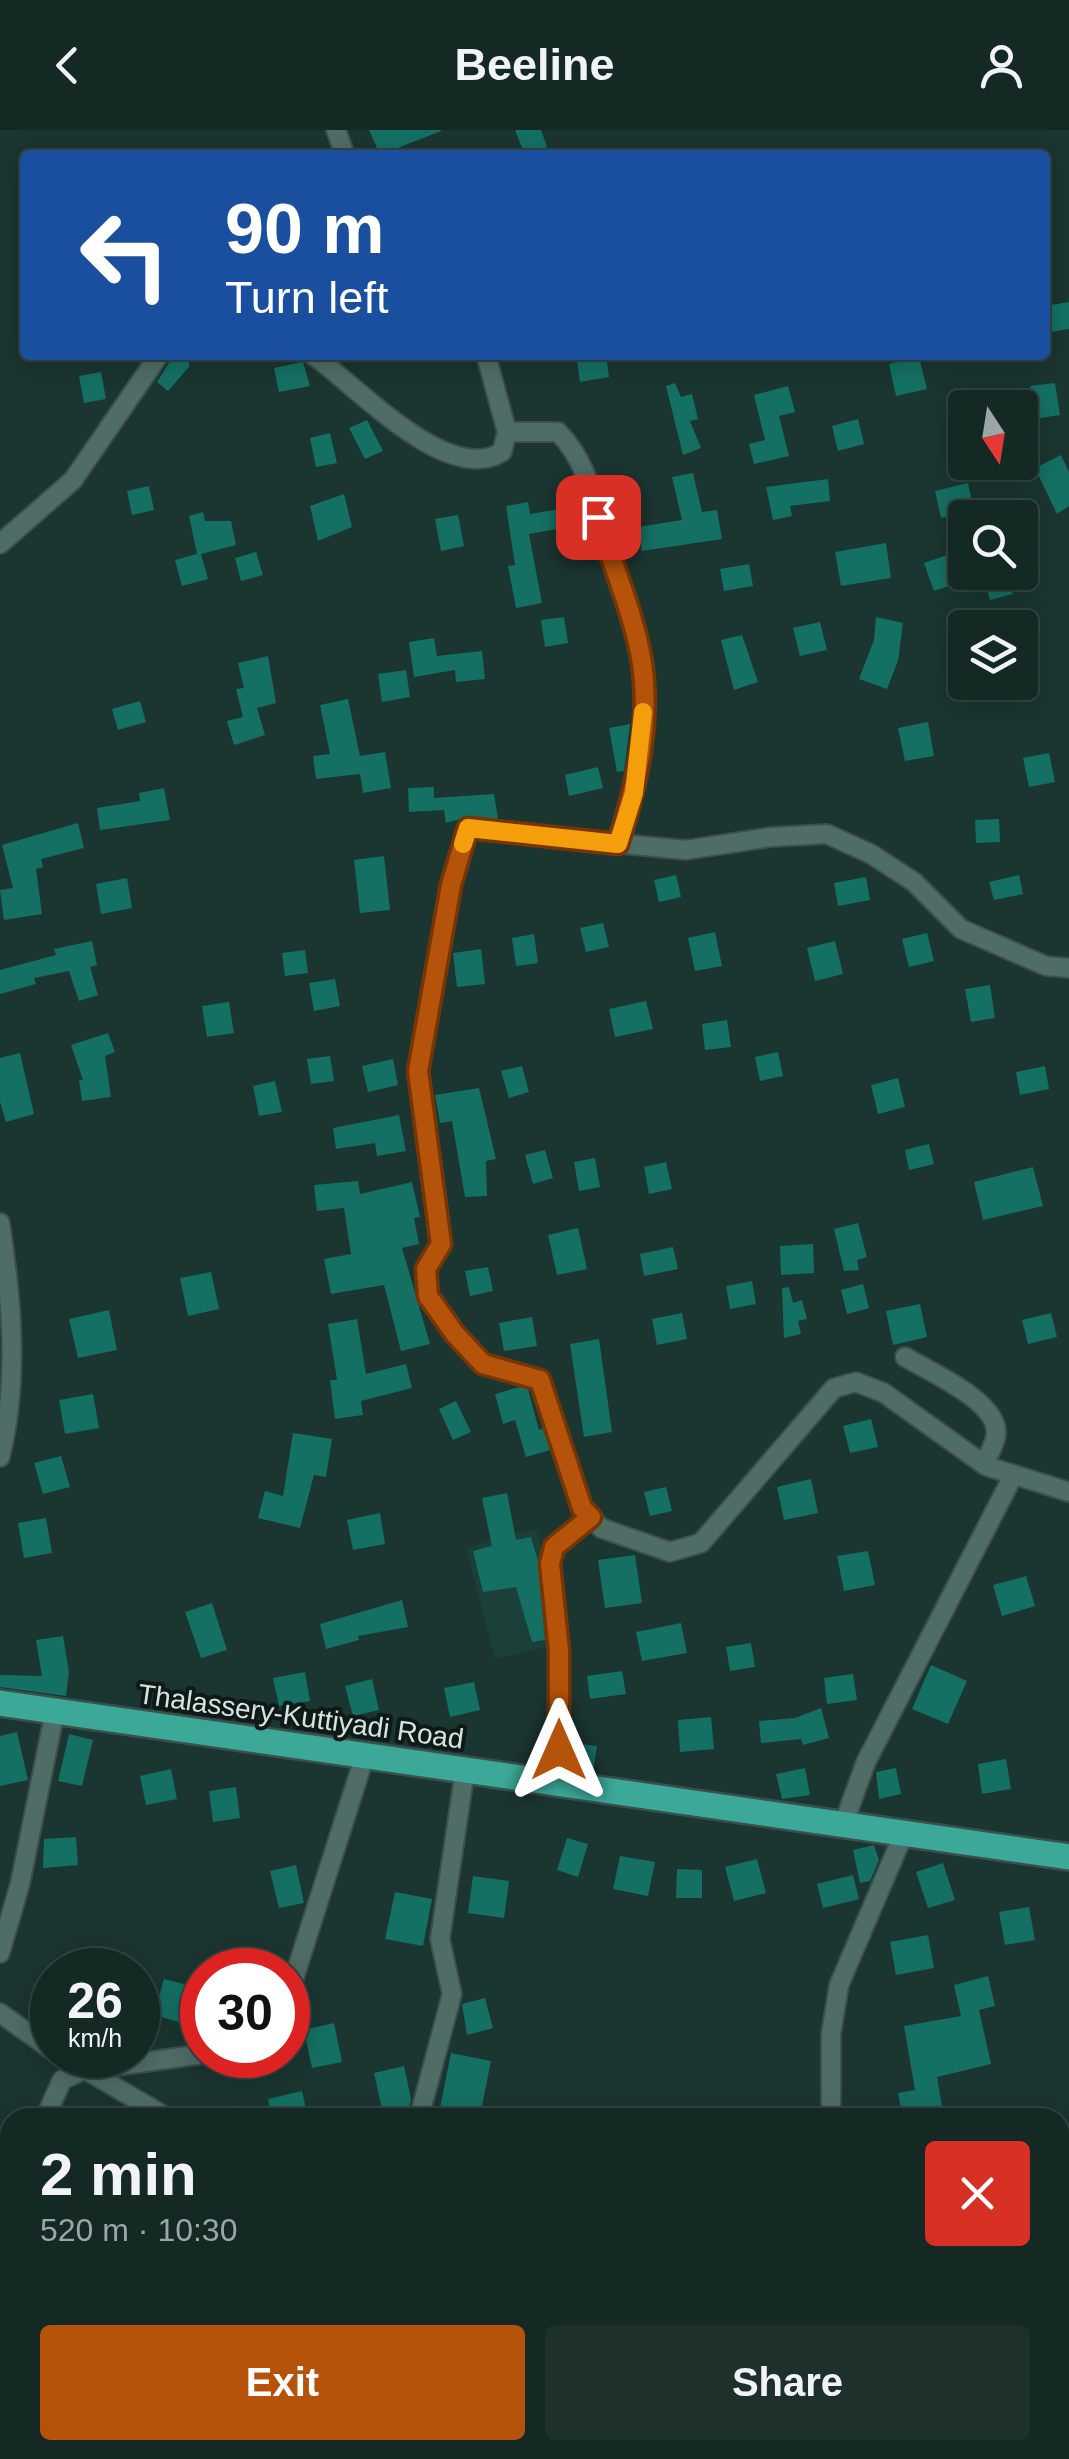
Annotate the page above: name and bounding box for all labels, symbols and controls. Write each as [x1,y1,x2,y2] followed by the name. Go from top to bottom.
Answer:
[40,38,95,93] icon: back
[974,38,1029,93] icon: person
[454,39,615,90] text: Beeline
[60,190,190,320] icon: left
[225,190,385,268] text: 90 m
[225,272,388,323] text: Turn left
[948,390,1038,480] north arrow
[948,390,1038,700] map controls
[556,475,641,560] pin
[571,490,626,545] icon: arrive
[948,500,1038,590] button: search
[948,610,1038,700] button: layers
[136,1678,466,1755] street label: Thalassery-Kuttiyadi Road
[507,1698,611,1802] position arrow
[180,1948,310,2078] speed limit sign: 30
[67,1973,123,2029] text: 26
[68,2024,122,2052] text: km/h
[40,2141,197,2208] text: 2 min
[925,2141,1030,2246] button: close
[40,2212,237,2248] text: 520 m · 10:30
[40,2325,525,2440] button: Exit
[545,2325,1030,2440] button: Share

